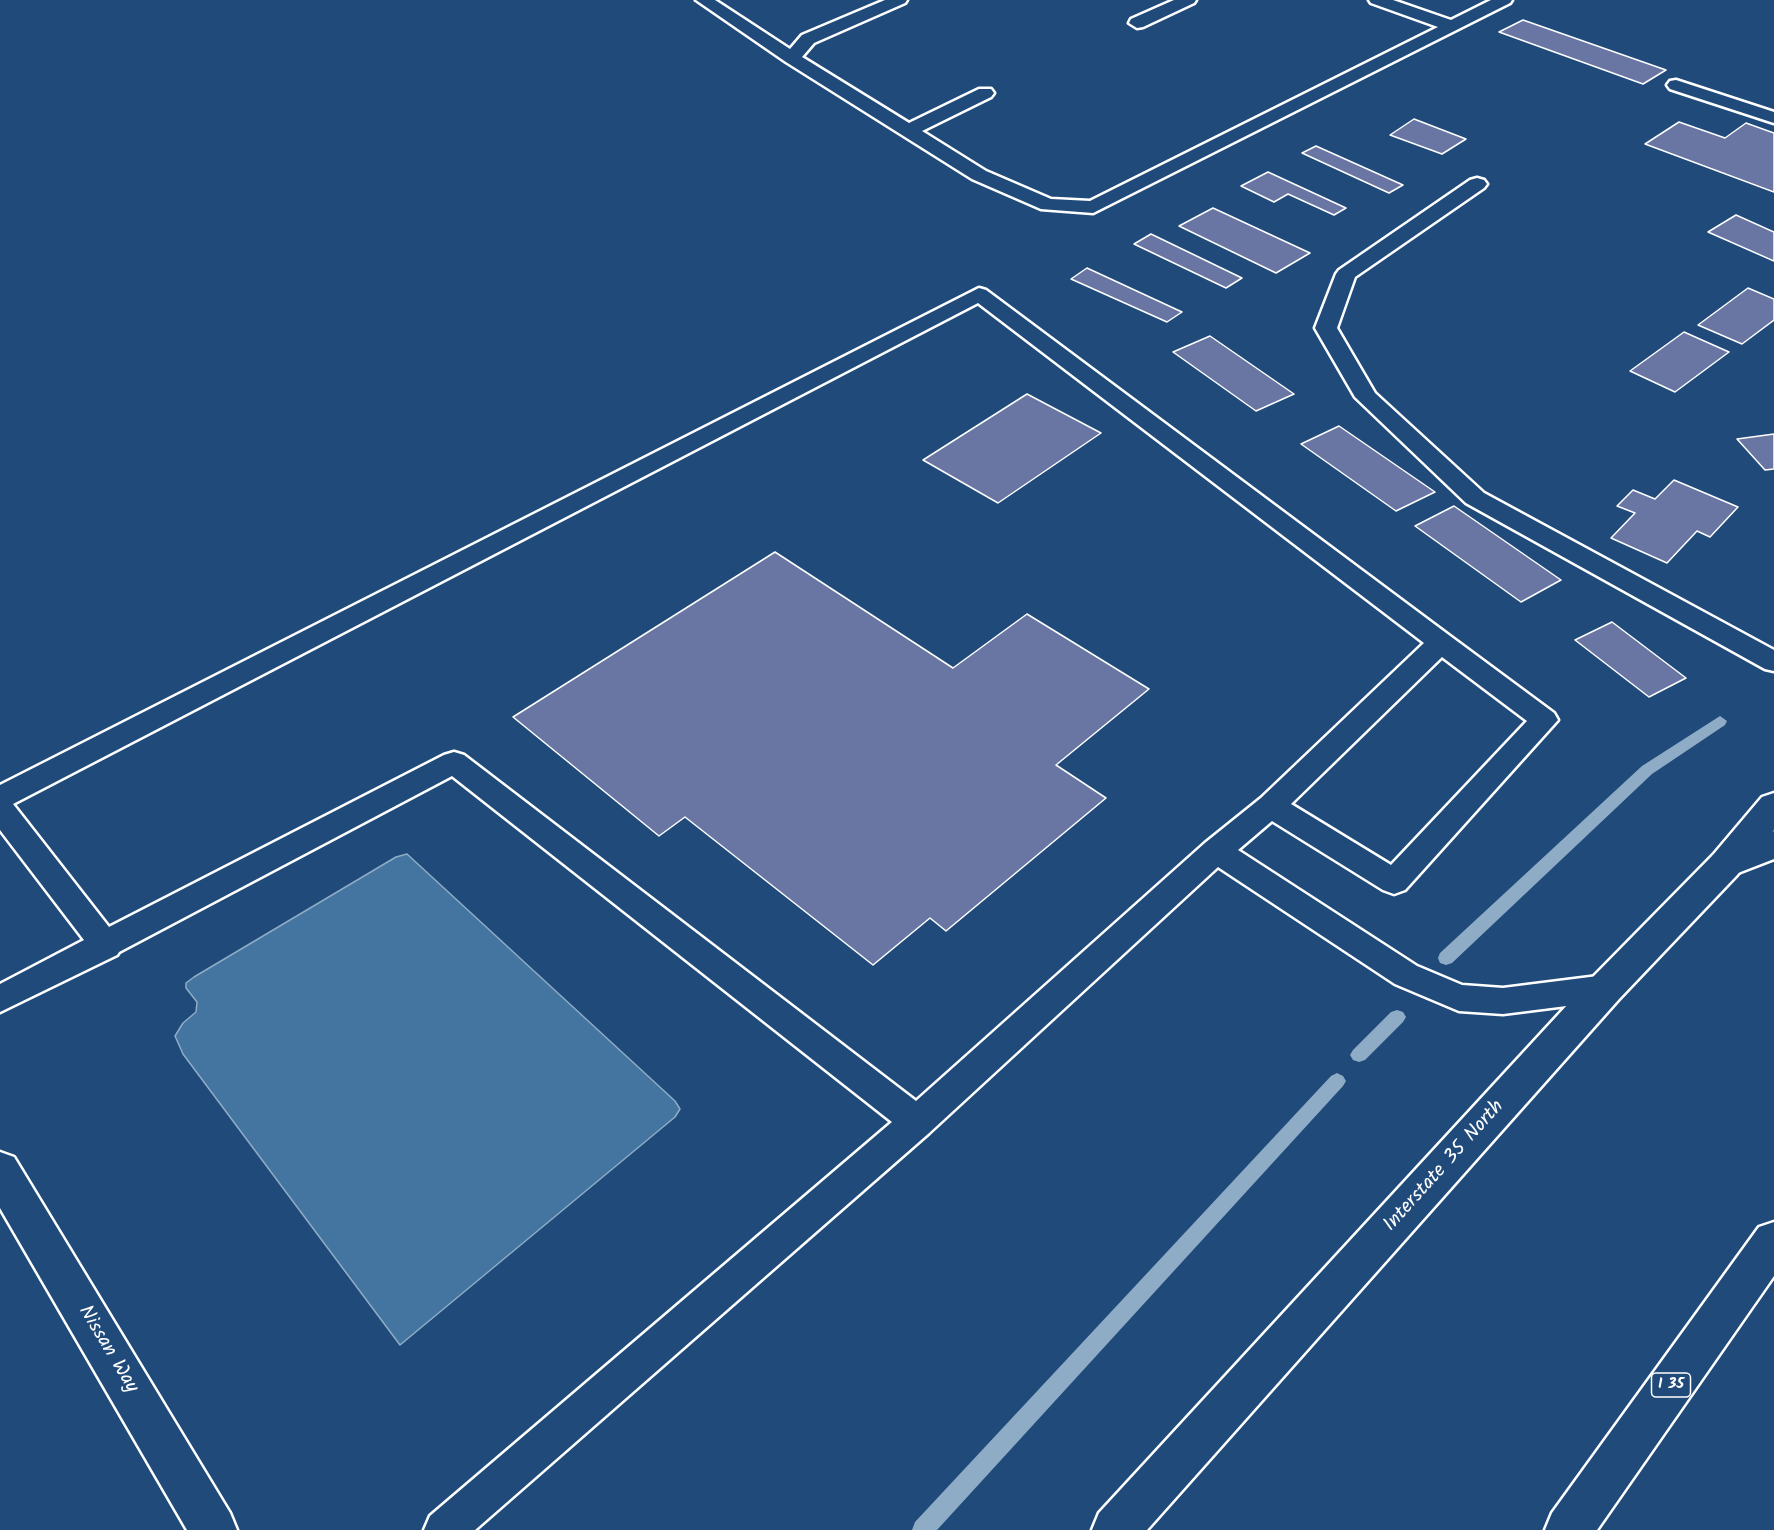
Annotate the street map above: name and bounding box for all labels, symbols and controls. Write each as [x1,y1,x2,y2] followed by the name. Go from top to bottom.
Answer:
[1380,1096,1510,1238] street label: Interstate 35 North
[72,1302,142,1398] street label: Nissan Way
[1652,1373,1690,1397] road number: I 35

